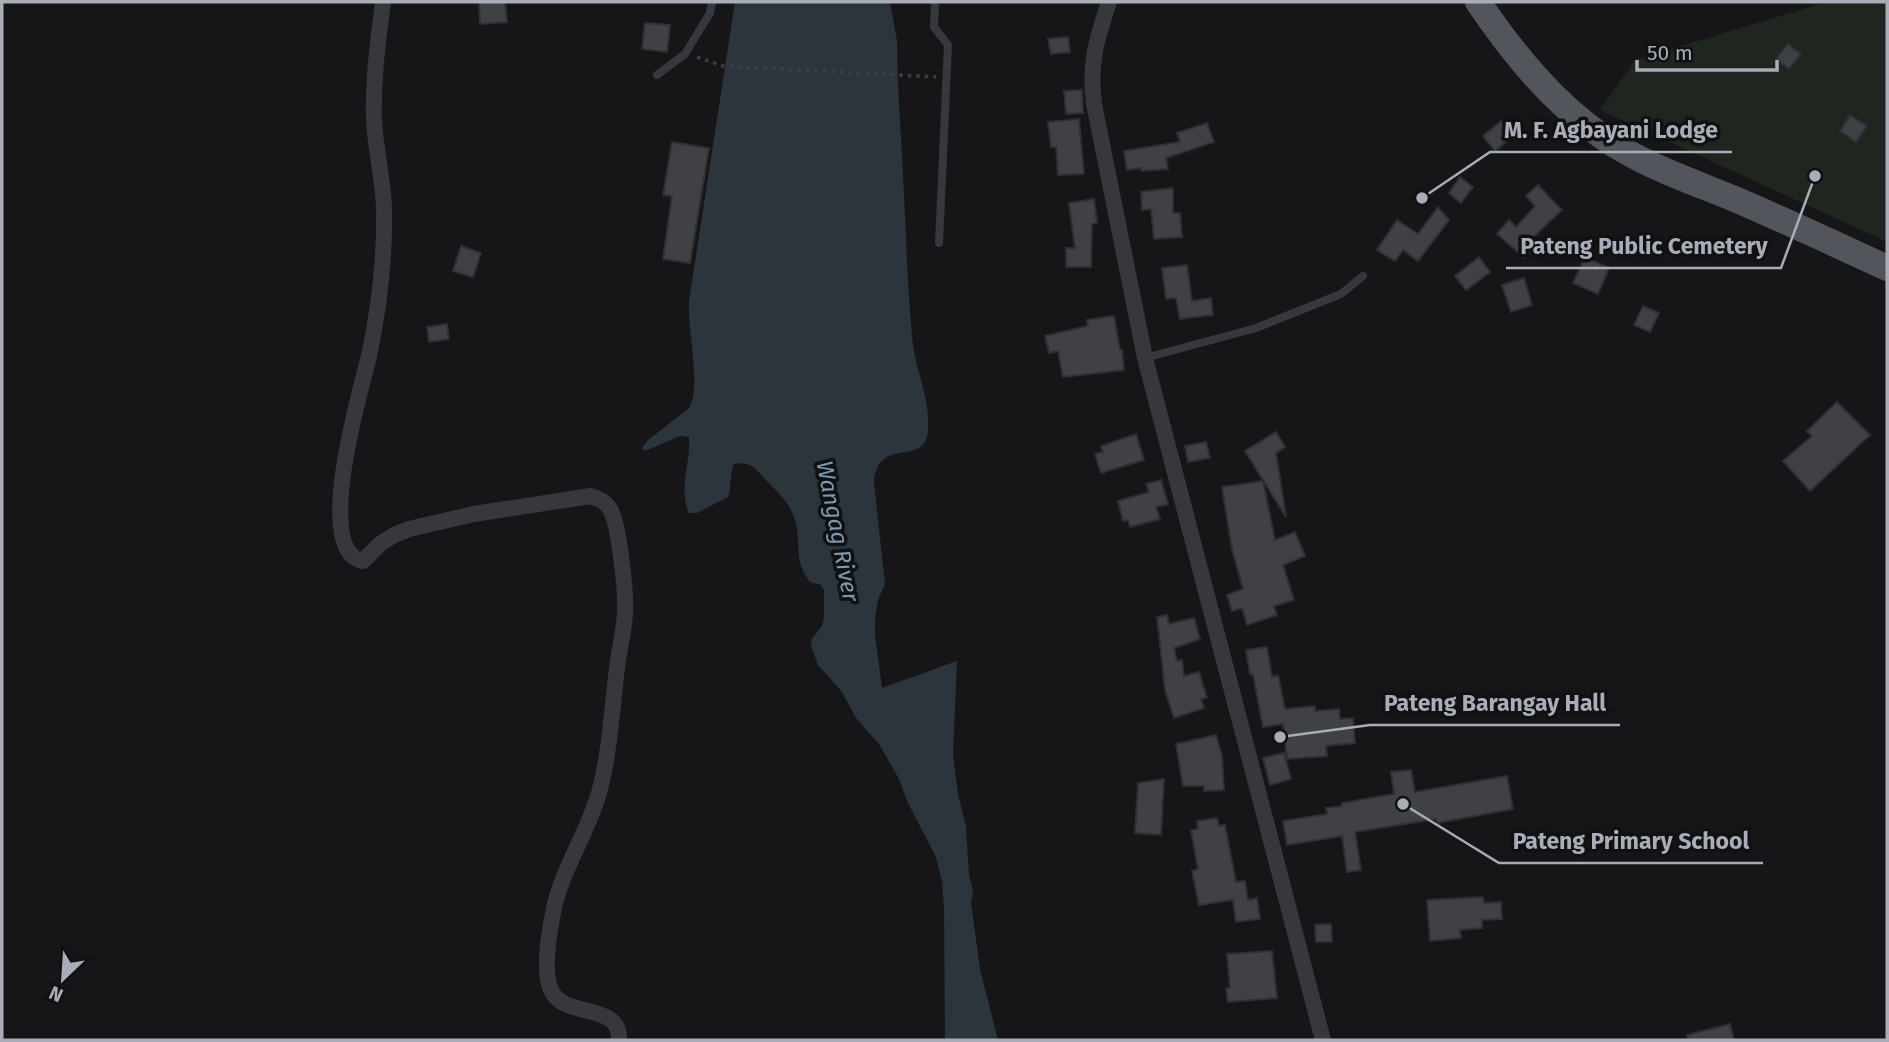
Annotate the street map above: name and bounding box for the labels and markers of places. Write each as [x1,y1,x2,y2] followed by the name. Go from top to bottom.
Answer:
[1490,108,1732,152] callout: M. F. Agbayani Lodge
[1506,224,1781,268] callout: Pateng Public Cemetery
[1370,681,1620,725] callout: Pateng Barangay Hall
[1499,819,1763,863] callout: Pateng Primary School

